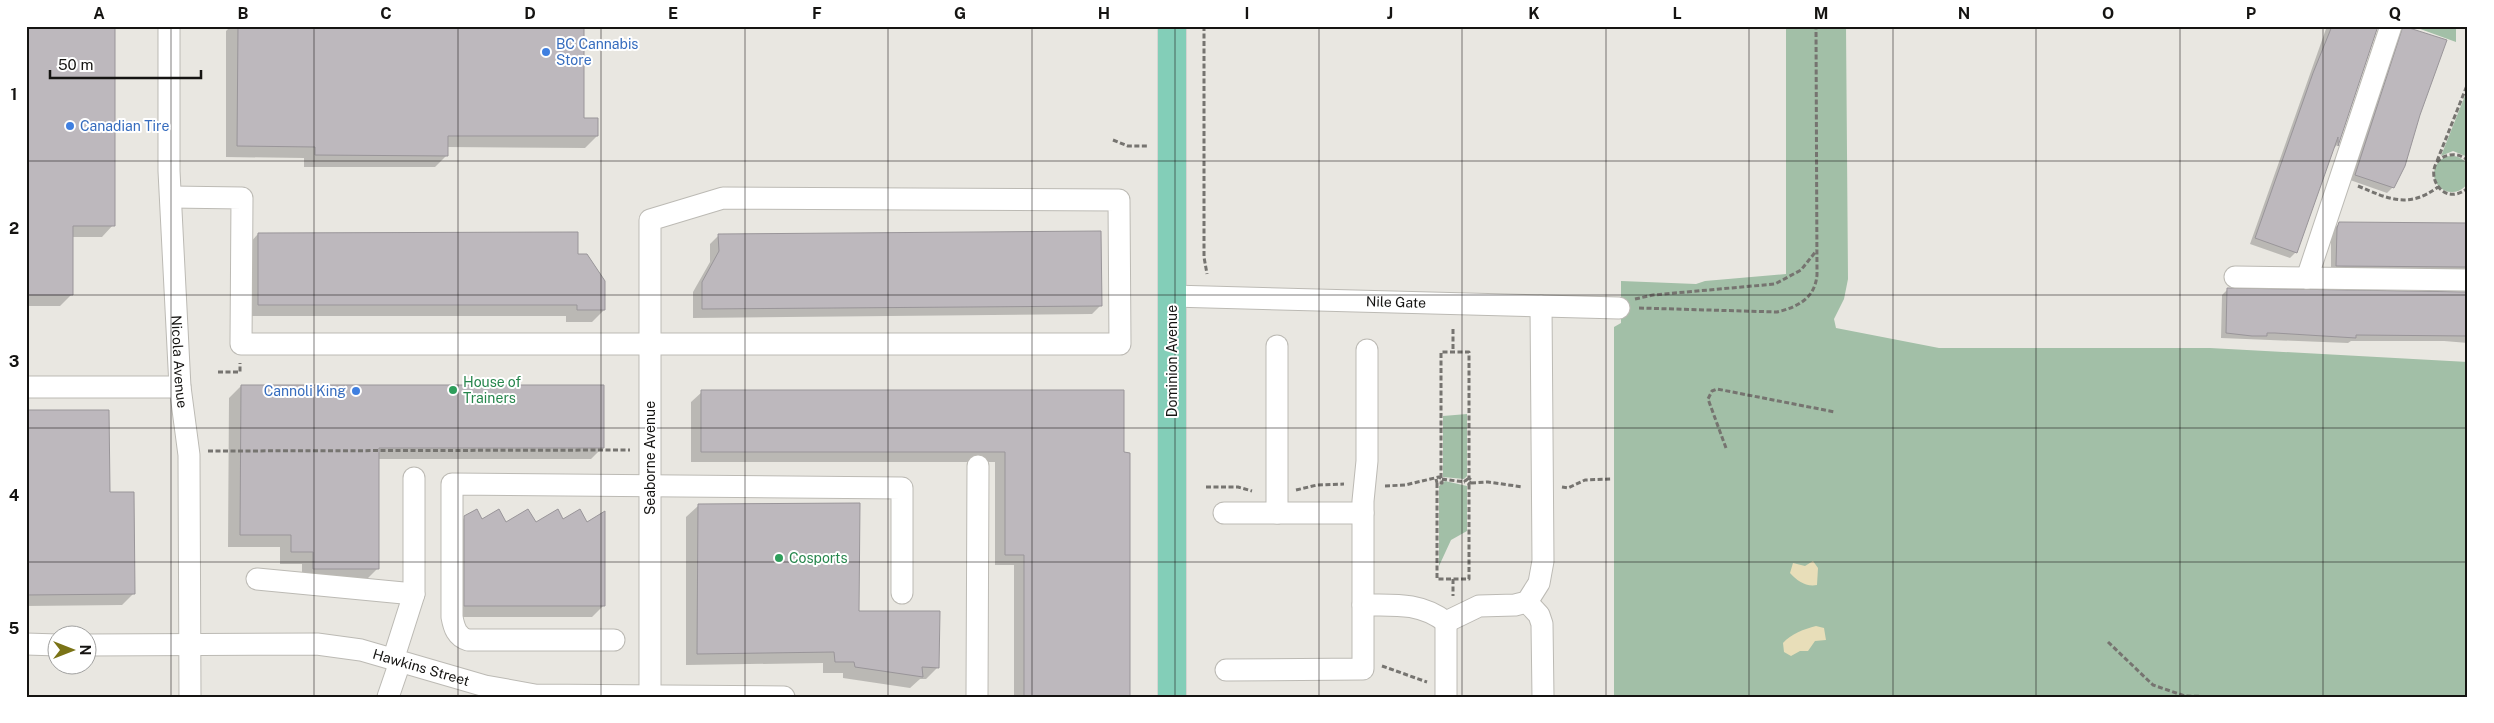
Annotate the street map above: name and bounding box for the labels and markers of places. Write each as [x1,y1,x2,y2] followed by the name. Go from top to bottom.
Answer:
[556,36,638,68] place label: BC Cannabis Store
[540,46,552,58] marker: BC Cannabis Store
[80,118,169,134] place label: Canadian Tire
[64,120,76,132] marker: Canadian Tire
[463,374,521,406] place label: House of Trainers
[264,383,346,399] place label: Cannoli King
[447,384,459,396] marker: House of Trainers
[350,385,362,397] marker: Cannoli King
[789,550,848,566] place label: Cosports
[773,552,785,564] marker: Cosports

